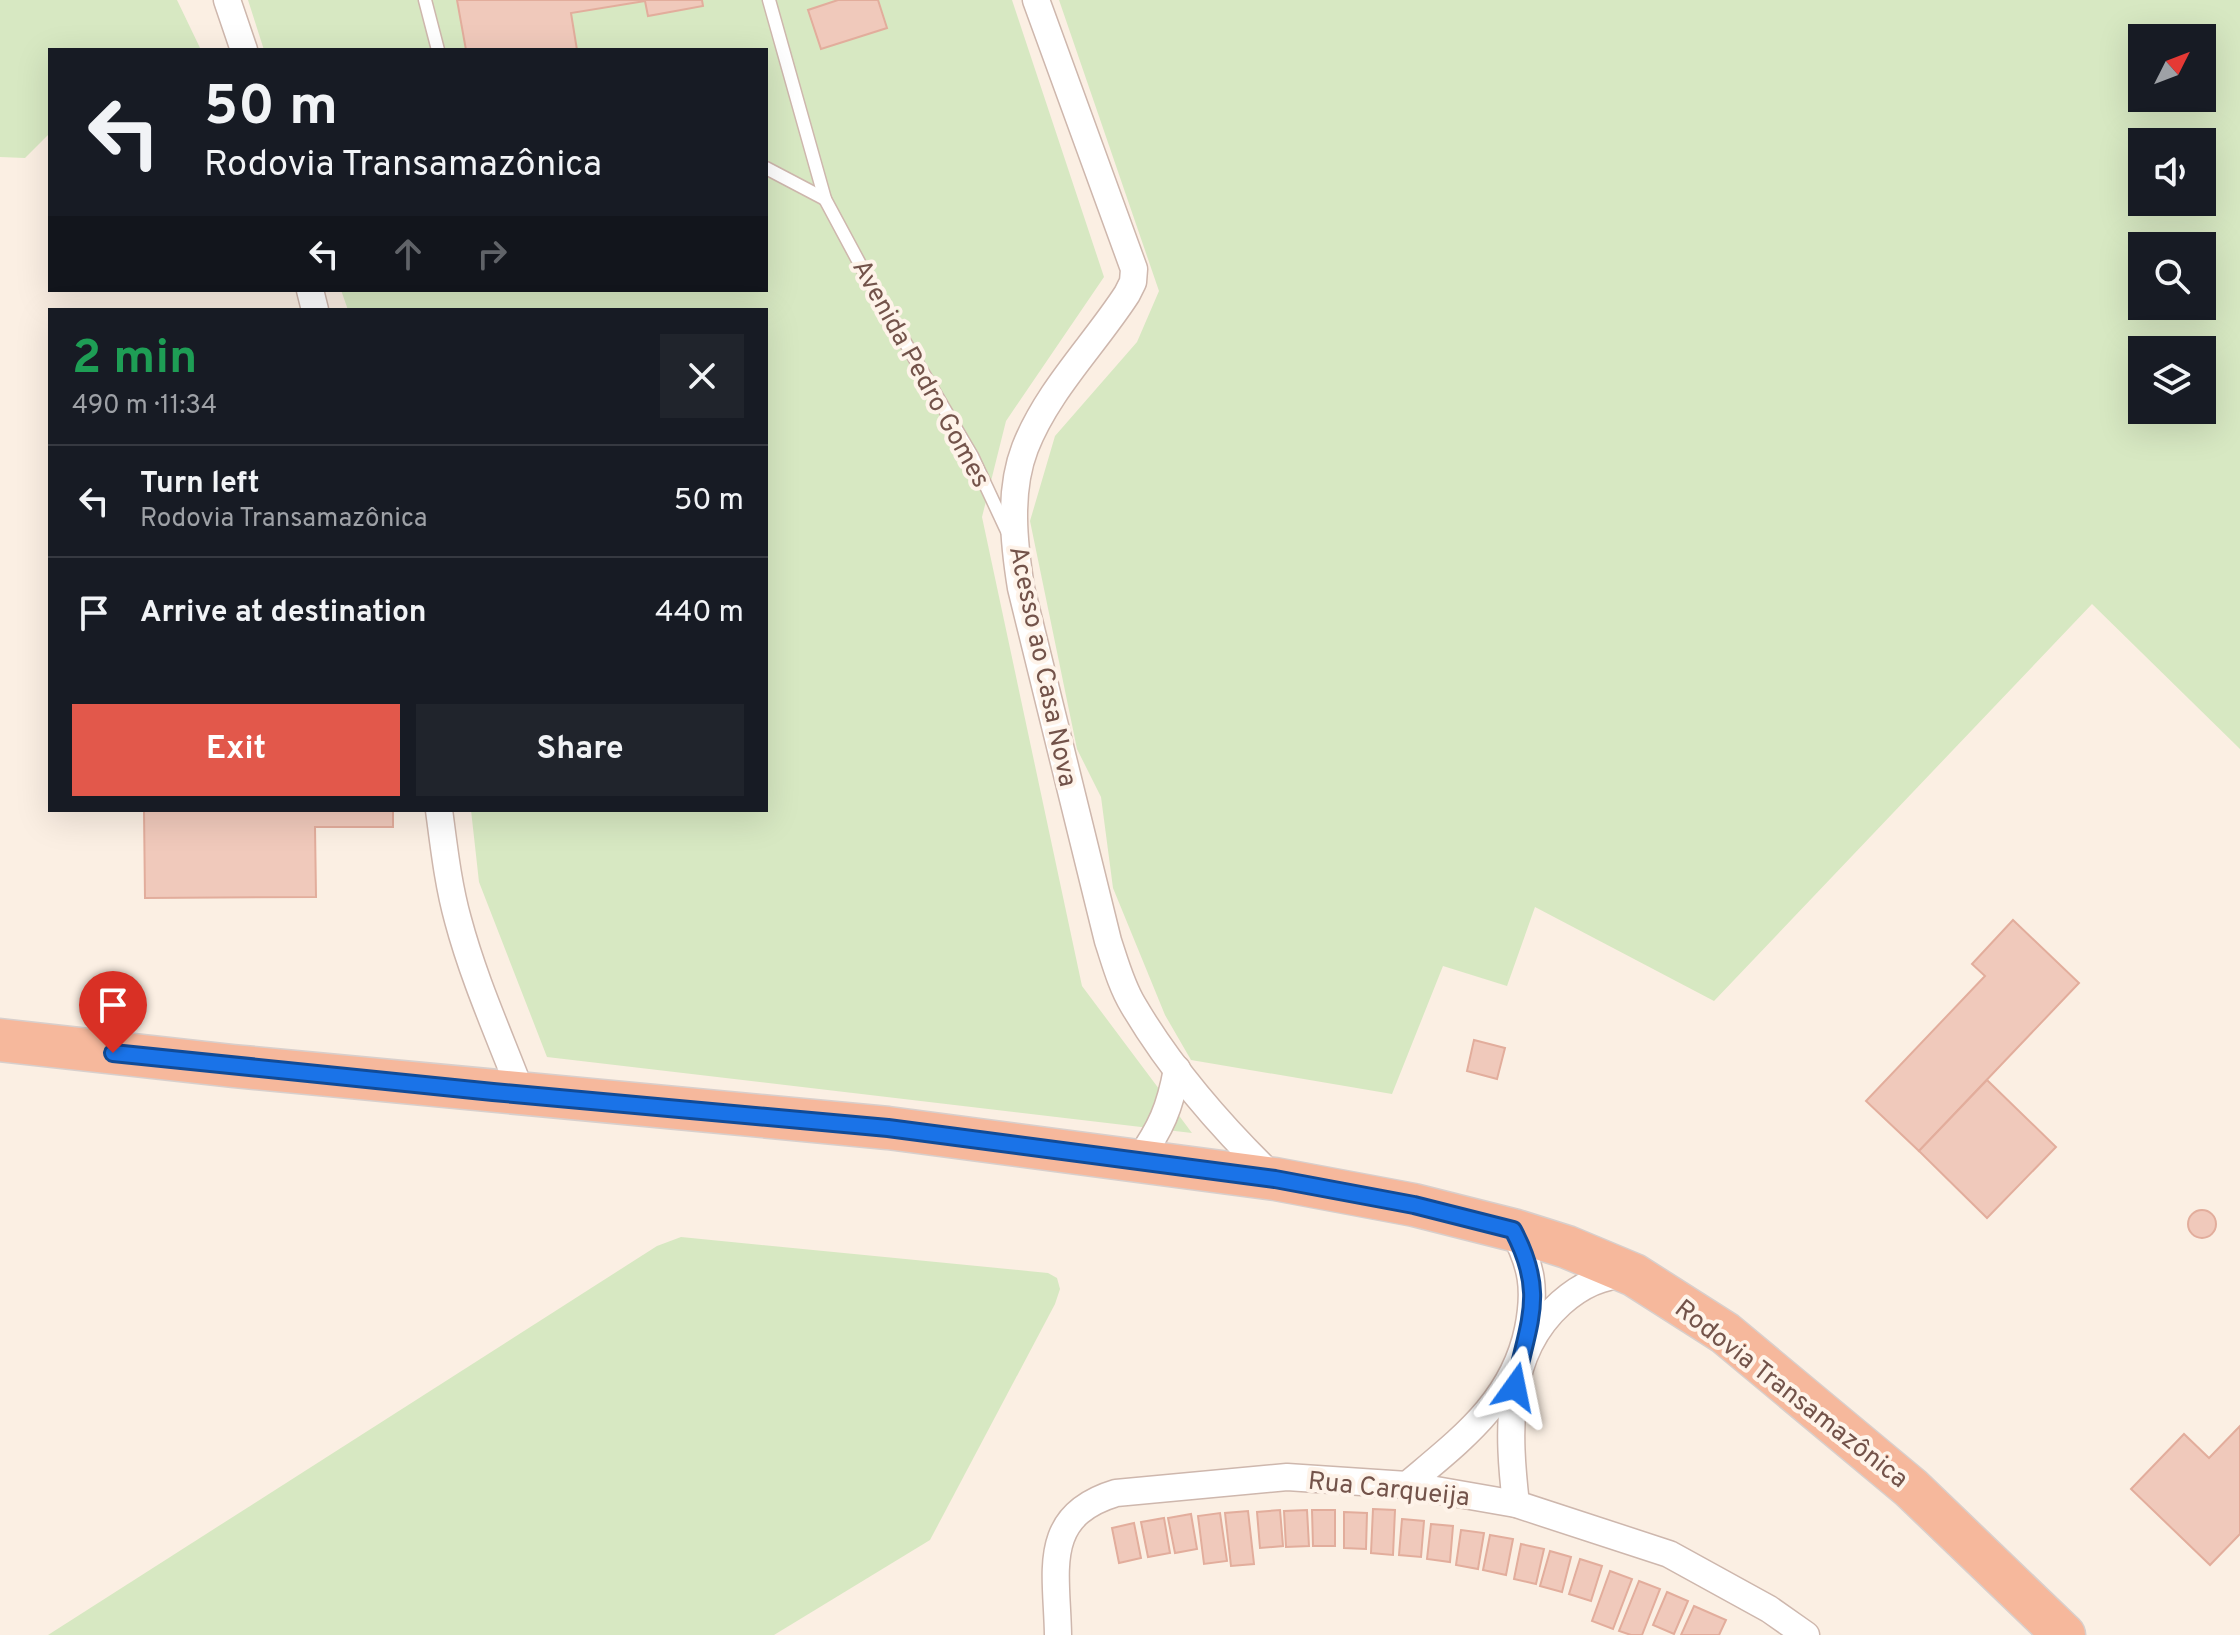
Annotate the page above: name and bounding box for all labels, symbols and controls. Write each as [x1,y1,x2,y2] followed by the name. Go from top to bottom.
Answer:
[2128,24,2216,112] north arrow
[2128,24,2216,424] map controls
[204,74,338,144] text: 50 m
[72,80,176,184] icon: left
[2128,128,2216,216] button: sound
[204,143,602,189] text: Rodovia Transamazônica
[302,232,346,276] icon: left
[386,232,430,276] icon: ahead
[470,232,514,276] icon: right
[2128,232,2216,320] button: search
[843,254,996,494] street label: Avenida Pedro Gomes
[72,330,197,390] text: 2 min
[660,334,744,418] button: close
[2128,336,2216,424] button: layers
[72,390,217,423] text: 490 m · 11:34
[140,466,260,503] text: Turn left
[72,479,116,523] icon: left
[674,483,744,520] text: 50 m
[140,503,427,536] text: Rodovia Transamazônica
[1000,543,1083,790] street label: Acesso ao Casa Nova
[72,591,116,635] icon: arrive
[140,595,426,632] text: Arrive at destination
[655,595,744,632] text: 440 m
[72,704,400,796] button: Exit
[416,704,744,796] button: Share
[79,971,147,1053] pin
[91,983,135,1027] icon: arrive
[1667,1293,1914,1496] street label: Rodovia Transamazônica
[1473,1345,1557,1429] position arrow
[1306,1466,1471,1515] street label: Rua Carqueija

